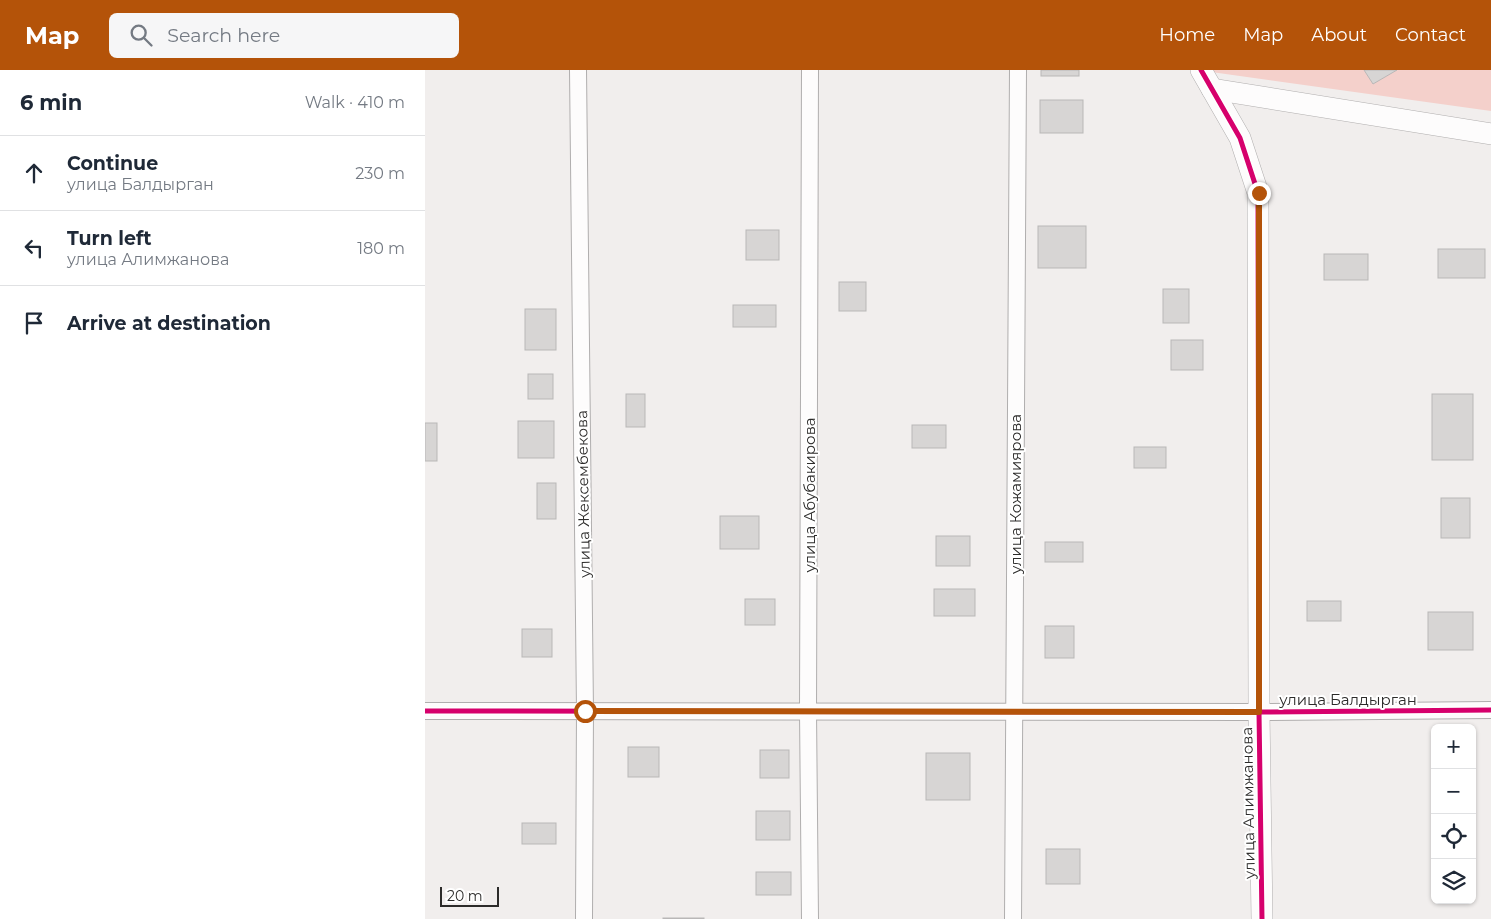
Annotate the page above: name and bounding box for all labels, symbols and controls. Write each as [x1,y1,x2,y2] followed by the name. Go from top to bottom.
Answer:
[109,13,459,58] search box
[25,21,79,50] text: Map
[127,21,155,49] icon: search
[167,24,280,47] text: Search here
[1159,24,1215,46] text: Home
[1243,24,1283,46] text: Map
[1311,24,1367,46] text: About
[1395,24,1466,46] text: Contact
[20,90,82,115] text: 6 min
[305,93,405,112] text: Walk · 410 m
[67,152,158,175] text: Continue
[20,159,48,187] icon: ahead
[355,164,405,183] text: 230 m
[67,175,214,194] text: улица Балдырган
[1248,182,1271,205] route end
[67,227,152,250] text: Turn left
[20,234,48,262] icon: left
[357,239,405,258] text: 180 m
[67,250,229,269] text: улица Алимжанова
[20,309,48,337] icon: arrive
[67,312,271,335] text: Arrive at destination
[572,410,594,579] street label: улица Жексембекова
[1006,414,1025,575] street label: улица Кожамиярова
[800,418,819,574] street label: улица Абубакирова
[1278,690,1417,709] street label: улица Балдырган
[574,700,597,723] route start
[1431,724,1476,904] map controls
[1431,724,1476,769] button: +
[1237,727,1259,880] street label: улица Алимжанова
[1431,769,1476,814] button: −
[1431,814,1476,859] button: locate
[1431,859,1476,904] button: layers
[440,884,499,907] scale bar
[447,887,483,905] text: 20 m

